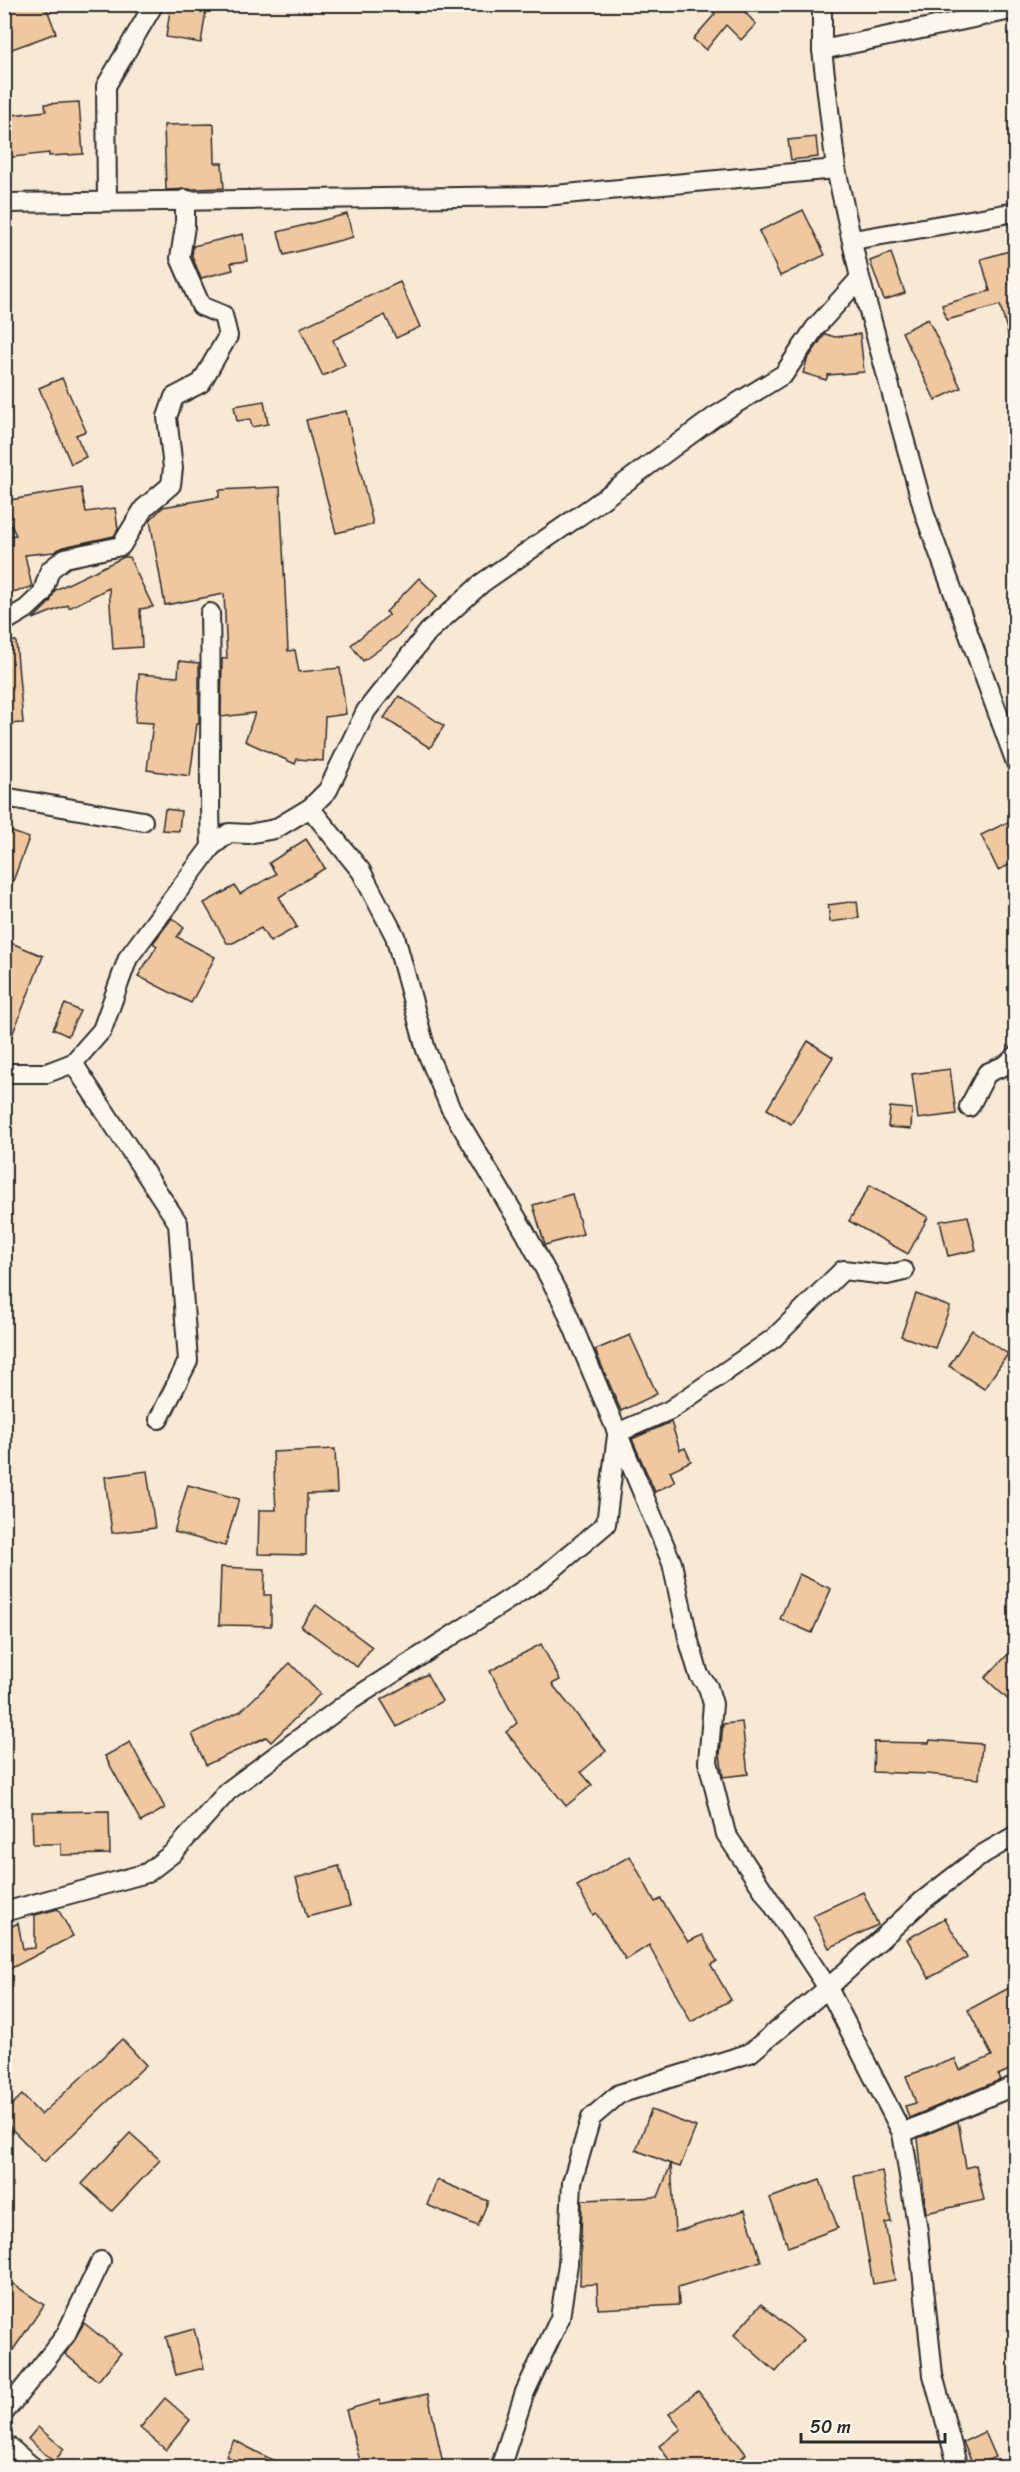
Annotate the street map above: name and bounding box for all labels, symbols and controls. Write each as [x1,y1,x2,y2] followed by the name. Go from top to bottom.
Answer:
[801,2406,945,2444] scale bar
[810,2411,851,2443] text: 50 m

